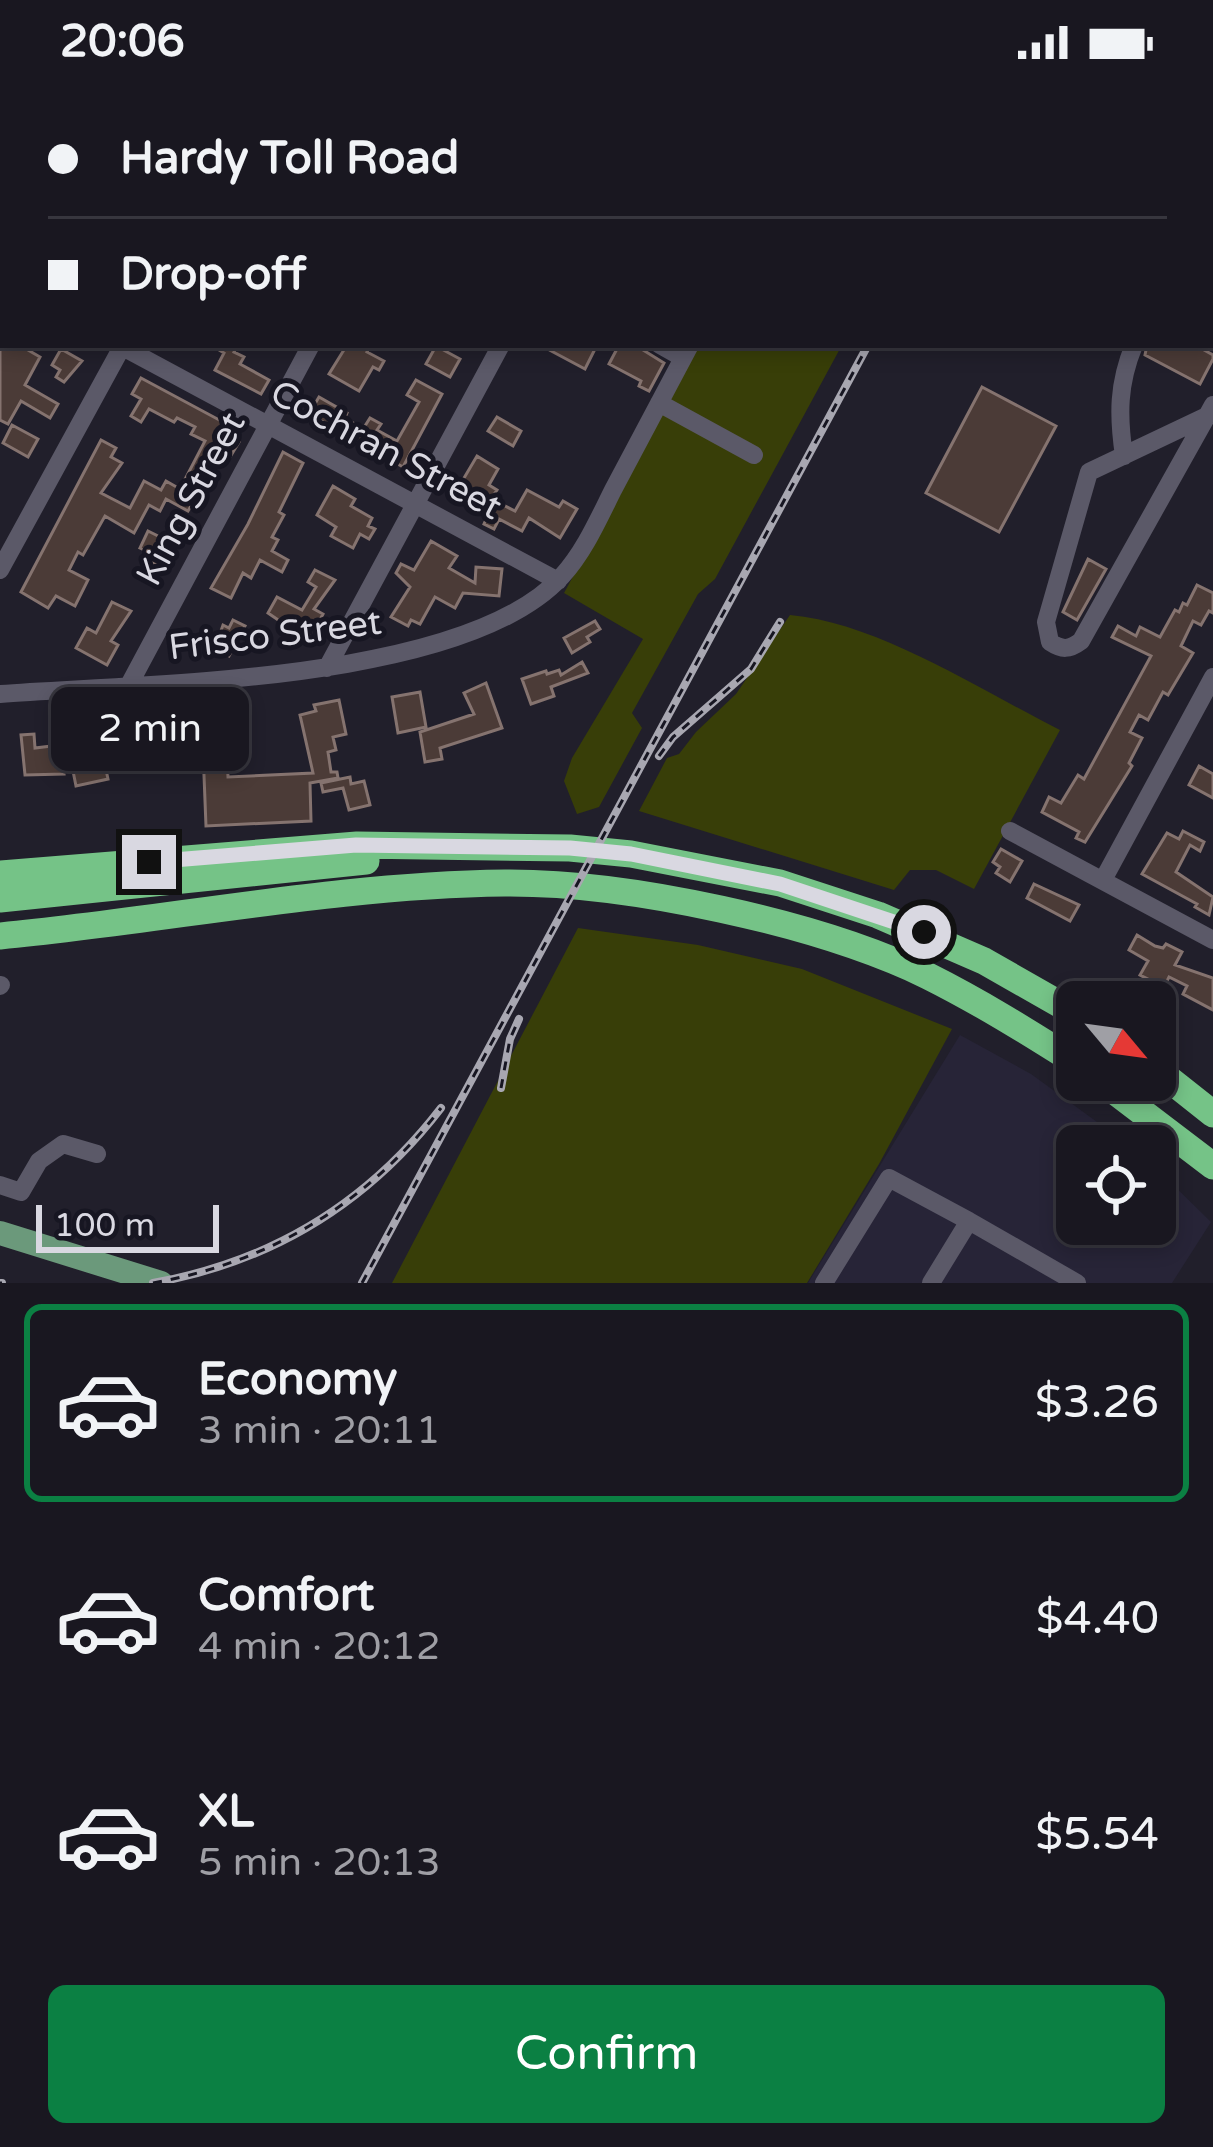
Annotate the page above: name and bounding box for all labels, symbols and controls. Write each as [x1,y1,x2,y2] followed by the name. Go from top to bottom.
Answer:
[60,15,185,69] text: 20:06
[120,132,459,186] text: Hardy Toll Road
[120,248,306,302] text: Drop-off
[263,371,509,529] street label: Cochran Street
[127,405,255,593] street label: King Street
[166,601,384,669] street label: Frisco Street
[50,688,248,772] callout: 2 min
[98,705,202,752] text: 2 min
[122,835,176,889] route end
[897,905,951,959] route start
[1056,981,1176,1101] north arrow
[1056,981,1176,1245] map controls
[1056,1125,1176,1245] button: locate
[36,1199,219,1252] scale bar
[54,1206,155,1245] text: 100 m
[54,1349,162,1457] icon: car
[198,1353,397,1407] text: Economy
[1035,1376,1159,1430] text: $3.26
[198,1407,440,1454] text: 3 min · 20:11
[54,1565,162,1673] icon: car
[198,1569,374,1623] text: Comfort
[1036,1592,1159,1646] text: $4.40
[198,1623,440,1670] text: 4 min · 20:12
[54,1781,162,1889] icon: car
[198,1785,254,1839] text: XL
[1035,1808,1159,1862] text: $5.54
[198,1839,440,1886] text: 5 min · 20:13
[48,1985,1165,2123] button: Confirm

